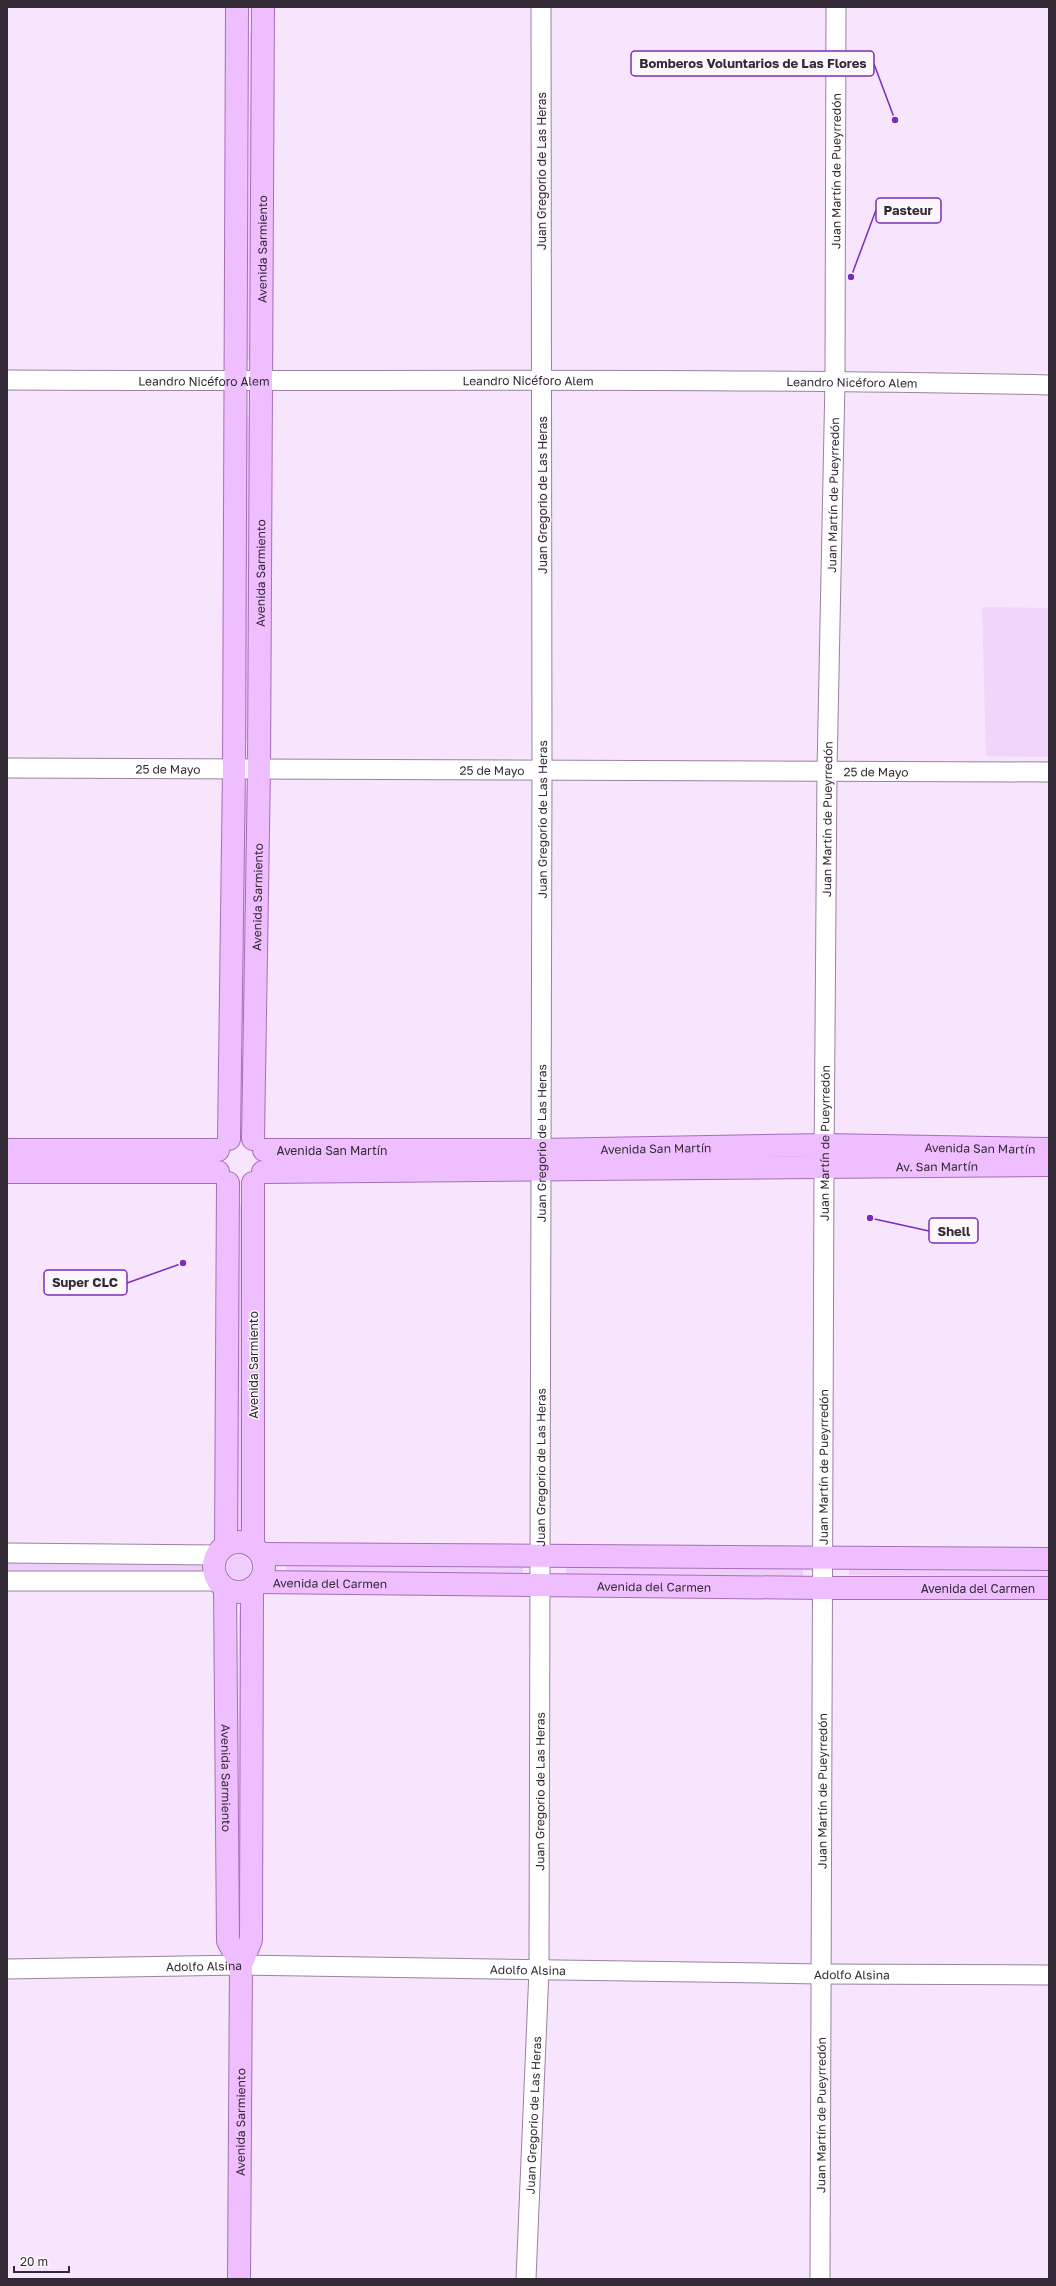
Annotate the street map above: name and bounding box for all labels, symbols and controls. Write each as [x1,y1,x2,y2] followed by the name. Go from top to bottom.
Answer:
[631,51,874,76] callout: Bomberos Voluntarios de Las Flores
[639,55,867,71] text: Bomberos Voluntarios de Las Flores
[534,92,549,250] street label: Juan Gregorio de Las Heras
[828,93,843,249] street label: Juan Martín de Pueyrredón
[254,195,270,303] street label: Avenida Sarmiento
[876,198,941,223] callout: Pasteur
[884,202,932,218] text: Pasteur
[138,373,270,388] street label: Leandro Nicéforo Alem
[462,373,594,388] street label: Leandro Nicéforo Alem
[786,374,918,390] street label: Leandro Nicéforo Alem
[535,416,550,574] street label: Juan Gregorio de Las Heras
[824,417,842,573] street label: Juan Martín de Pueyrredón
[252,519,268,627] street label: Avenida Sarmiento
[534,740,550,898] street label: Juan Gregorio de Las Heras
[819,741,835,897] street label: Juan Martín de Pueyrredón
[136,761,200,776] street label: 25 de Mayo
[460,762,524,777] street label: 25 de Mayo
[844,764,908,779] street label: 25 de Mayo
[249,843,265,951] street label: Avenida Sarmiento
[533,1064,549,1222] street label: Juan Gregorio de Las Heras
[816,1065,832,1221] street label: Juan Martín de Pueyrredón
[924,1139,1036,1156] street label: Avenida San Martín
[600,1140,712,1156] street label: Avenida San Martín
[277,1143,387,1158] street label: Avenida San Martín
[896,1158,978,1174] street label: Av. San Martín
[929,1218,978,1243] callout: Shell
[938,1223,971,1239] text: Shell
[44,1270,127,1295] callout: Super CLC
[52,1274,118,1290] text: Super CLC
[246,1311,261,1419] street label: Avenida Sarmiento
[533,1388,548,1546] street label: Juan Gregorio de Las Heras
[815,1389,831,1545] street label: Juan Martín de Pueyrredón
[273,1575,387,1591] street label: Avenida del Carmen
[597,1578,711,1594] street label: Avenida del Carmen
[921,1581,1035,1596] street label: Avenida del Carmen
[532,1712,547,1870] street label: Juan Gregorio de Las Heras
[814,1713,830,1869] street label: Juan Martín de Pueyrredón
[219,1724,235,1832] street label: Avenida Sarmiento
[166,1957,242,1974] street label: Adolfo Alsina
[490,1961,566,1978] street label: Adolfo Alsina
[814,1966,890,1982] street label: Adolfo Alsina
[522,2036,544,2194] street label: Juan Gregorio de Las Heras
[813,2037,828,2193] street label: Juan Martín de Pueyrredón
[232,2068,248,2176] street label: Avenida Sarmiento
[14,2248,69,2274] scale bar
[20,2254,48,2269] text: 20 m

